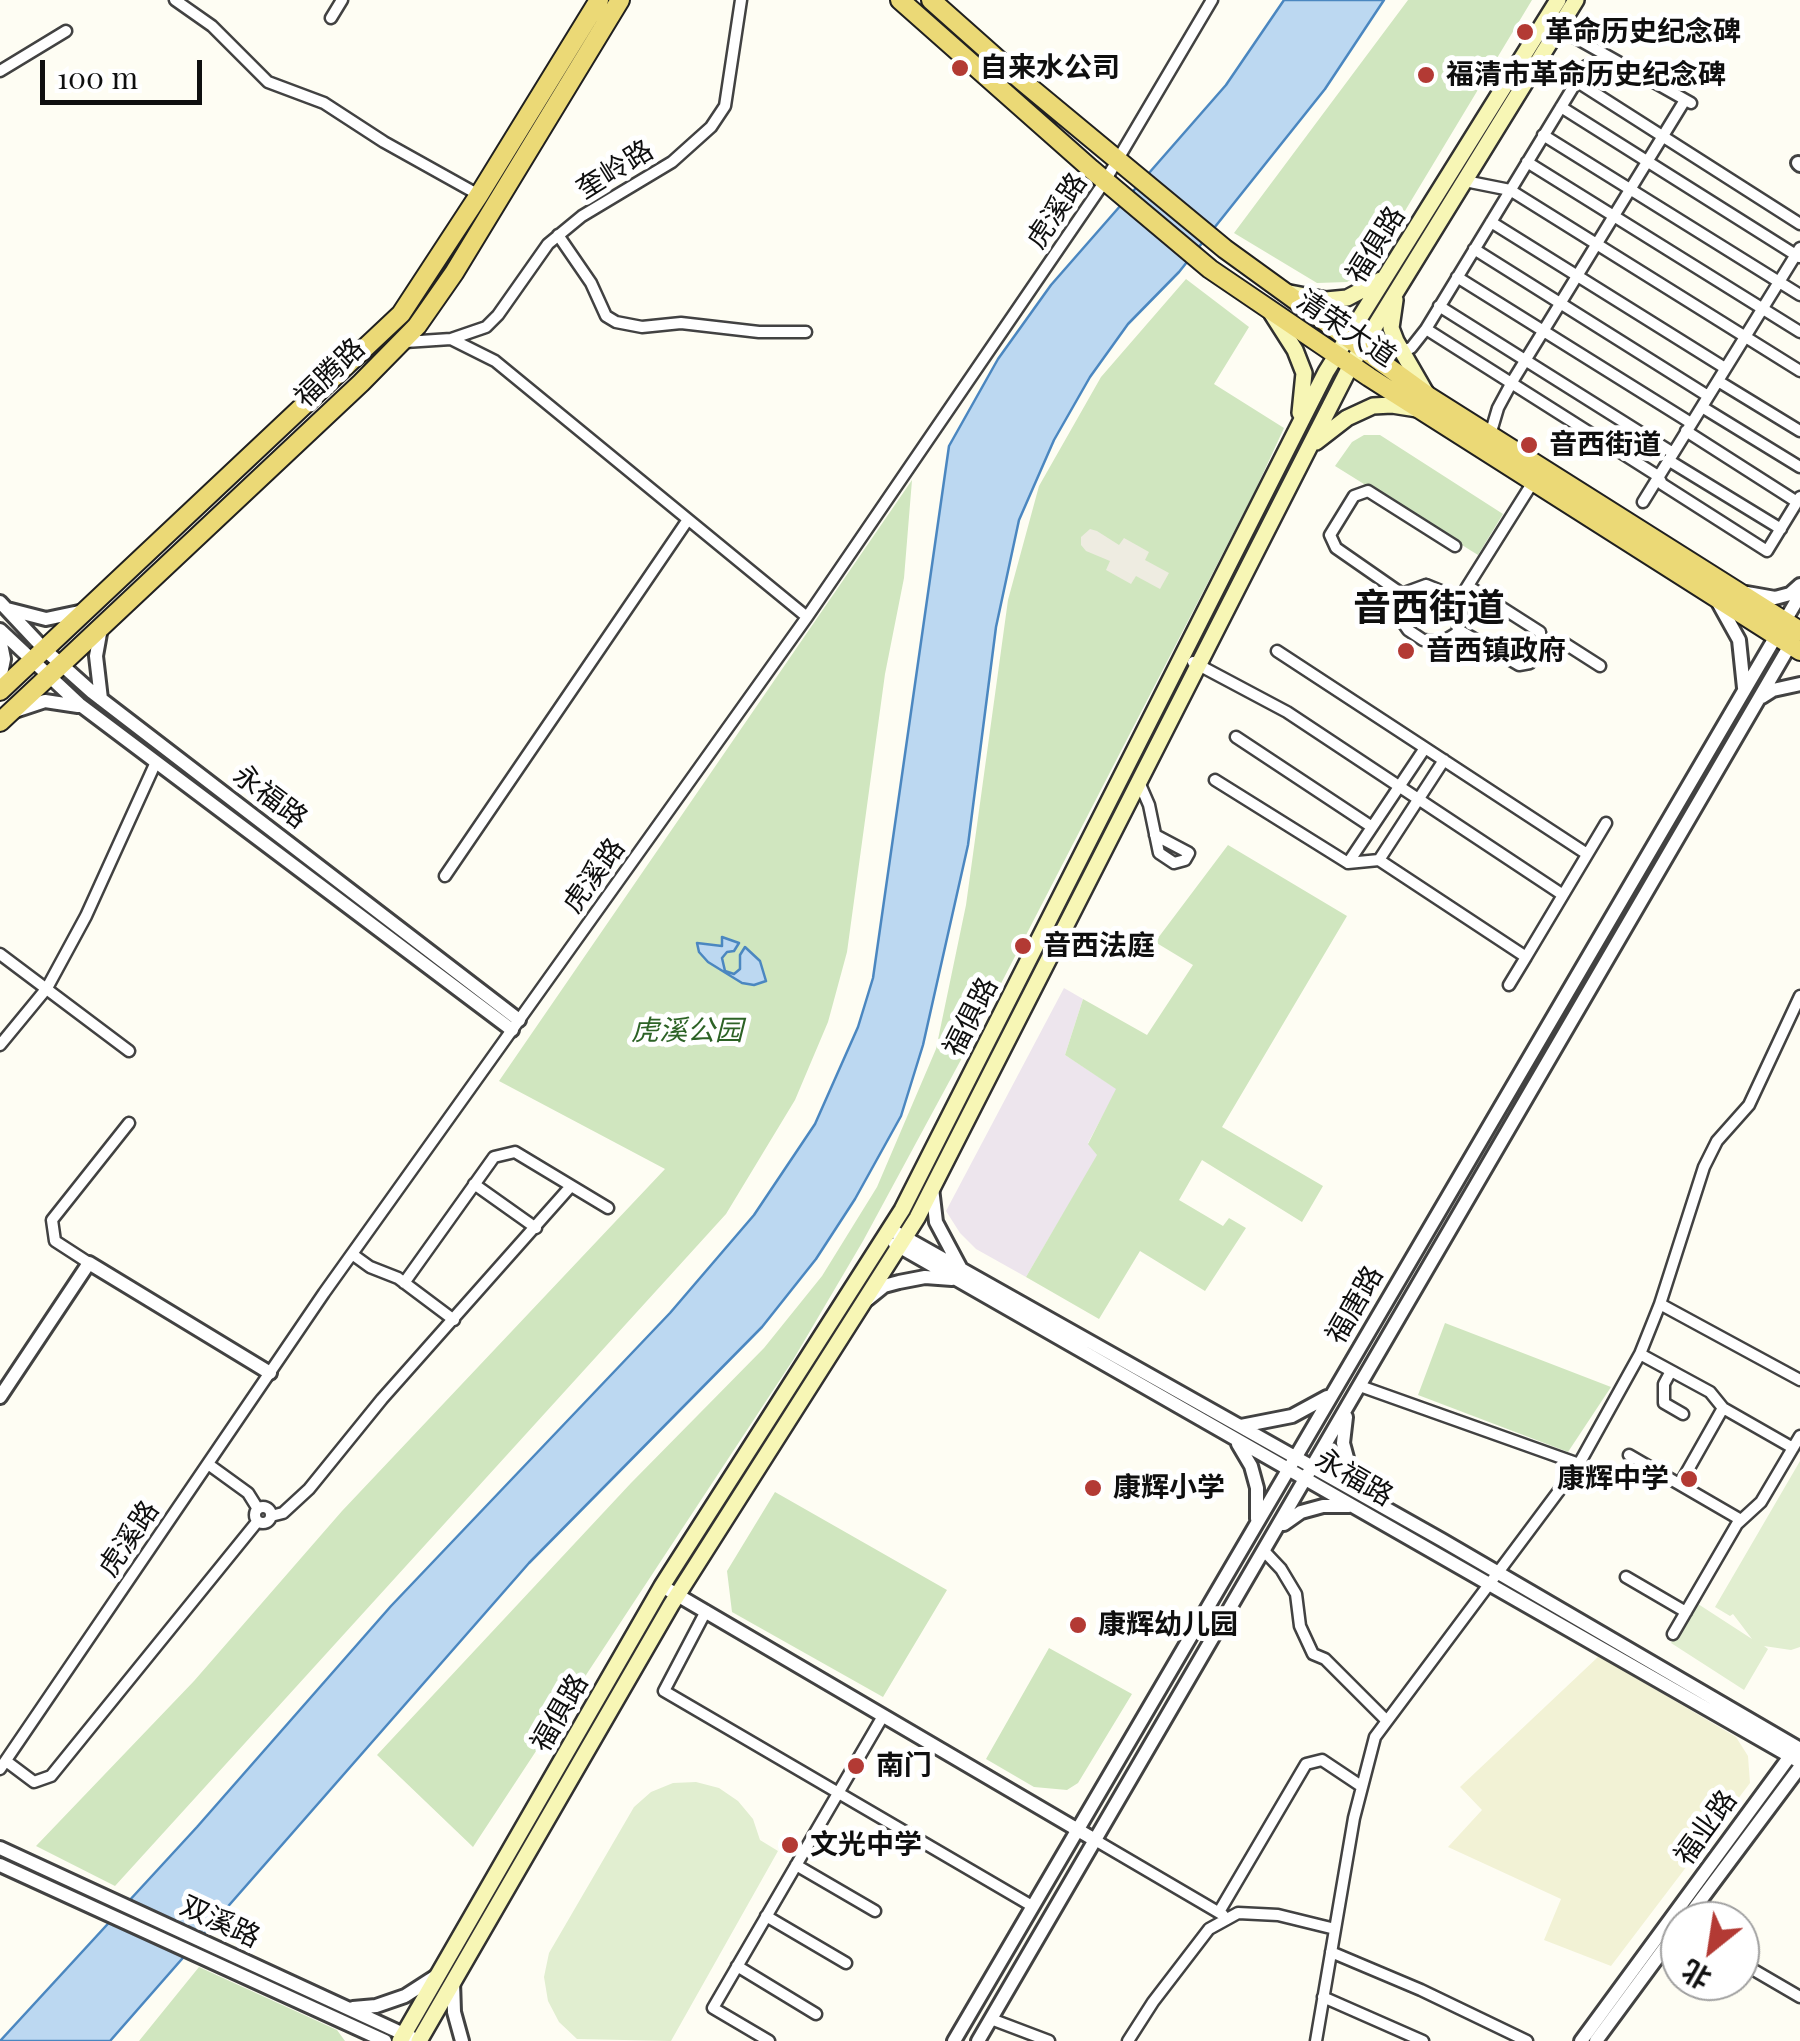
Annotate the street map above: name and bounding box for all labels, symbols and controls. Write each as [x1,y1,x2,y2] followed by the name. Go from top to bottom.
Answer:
[1545,15,1741,49] place label: 革命历史纪念碑
[1514,21,1536,43] marker: 革命历史纪念碑
[45,40,208,102] scale bar
[980,51,1120,85] place label: 自来水公司
[57,57,138,97] text: 100 m
[949,57,971,79] marker: 自来水公司
[1446,58,1726,92] place label: 福清市革命历史纪念碑
[1415,64,1437,86] marker: 福清市革命历史纪念碑
[570,133,660,207] street label: 奎岭路
[1020,167,1094,255] street label: 虎溪路
[1339,200,1413,290] street label: 福俱路
[1290,284,1402,374] street label: 清荣大道
[288,332,372,414] street label: 福腾路
[1549,428,1661,462] place label: 音西街道
[1518,434,1540,456] marker: 音西街道
[1353,586,1505,632] district label: 音西街道
[1426,634,1566,668] place label: 音西镇政府
[1395,640,1417,662] marker: 音西镇政府
[226,758,314,836] street label: 永福路
[556,832,632,920] street label: 虎溪路
[1043,929,1155,963] place label: 音西法庭
[1012,935,1034,957] marker: 音西法庭
[937,972,1005,1062] street label: 福俱路
[631,1014,743,1048] park label: 虎溪公园
[1319,1260,1391,1350] street label: 福唐路
[1309,1442,1399,1514] street label: 永福路
[1557,1462,1669,1496] place label: 康辉中学
[1678,1468,1700,1490] marker: 康辉中学
[1113,1471,1225,1505] place label: 康辉小学
[1082,1477,1104,1499] marker: 康辉小学
[92,1495,166,1583] street label: 虎溪路
[1098,1608,1238,1642] place label: 康辉幼儿园
[1067,1614,1089,1636] marker: 康辉幼儿园
[524,1668,596,1758] street label: 福俱路
[876,1749,932,1783] place label: 南门
[845,1755,867,1777] marker: 南门
[1668,1784,1744,1872] street label: 福业路
[810,1828,922,1862] place label: 文光中学
[779,1834,801,1856] marker: 文光中学
[175,1889,265,1955] street label: 双溪路
[1660,1901,1760,2001] north arrow
[1674,1953,1717,1999] text: 北

